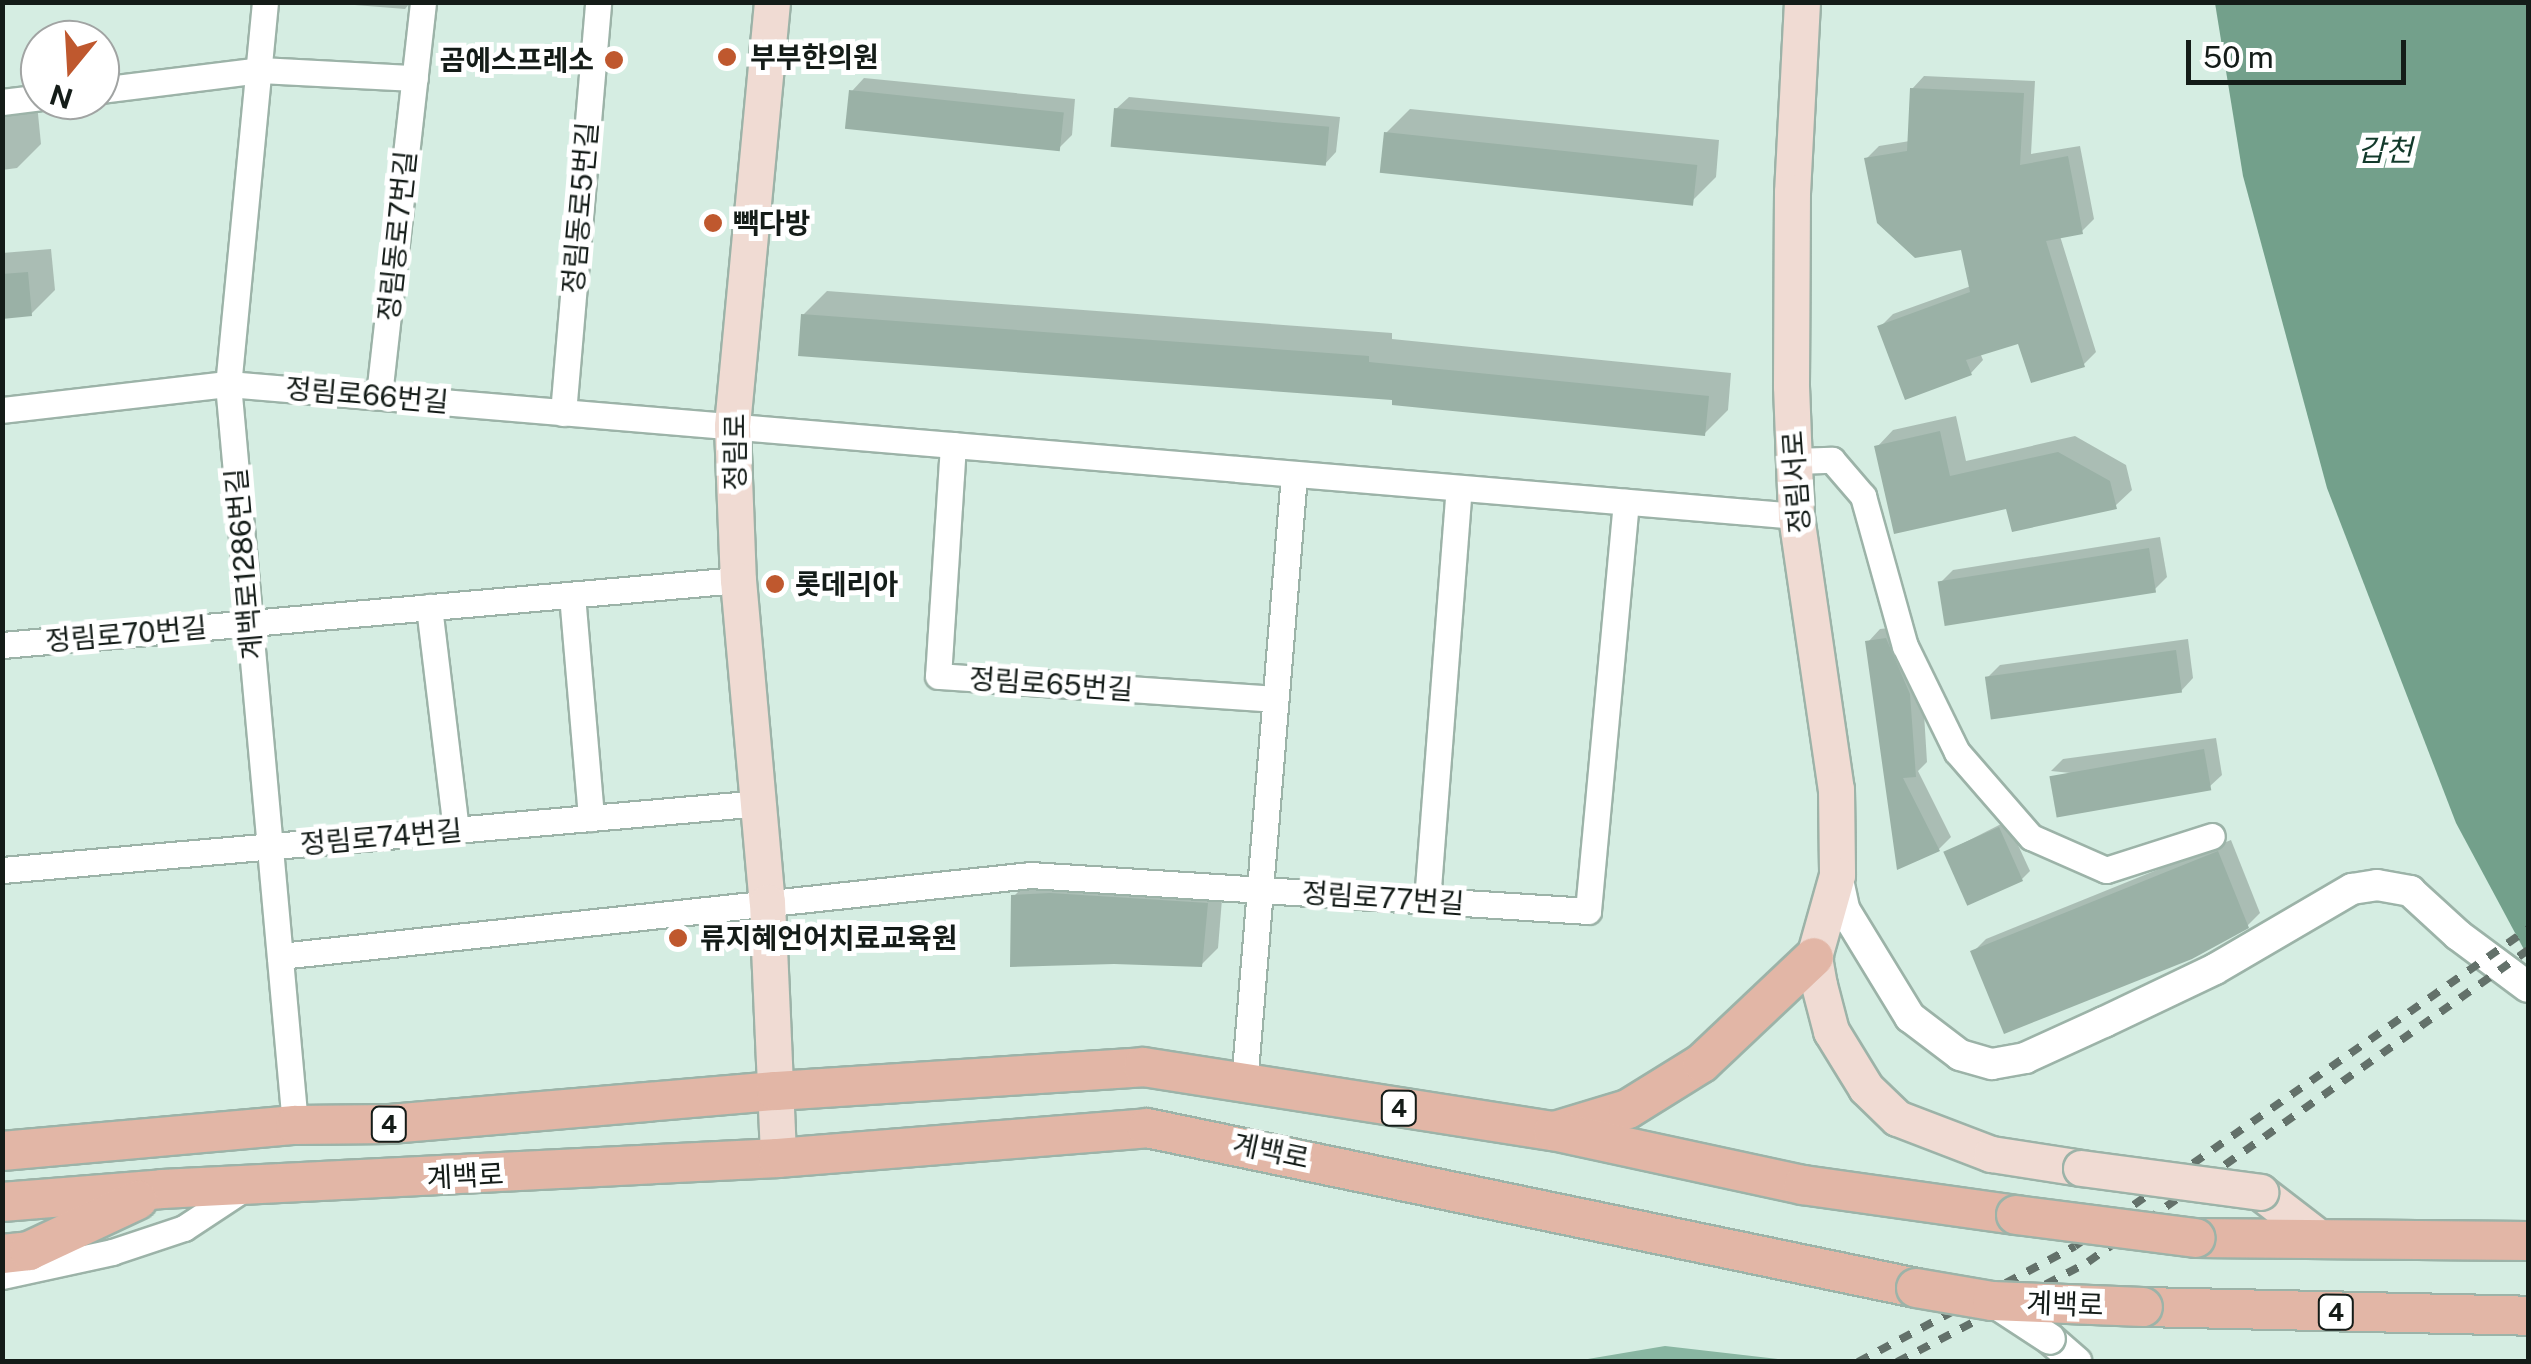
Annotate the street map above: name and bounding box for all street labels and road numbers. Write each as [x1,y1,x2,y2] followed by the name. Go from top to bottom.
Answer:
[556,121,604,295] street label: 정림동로5번길
[371,149,423,323] street label: 정림동로7번길
[284,371,450,419] street label: 정림로66번길
[718,413,752,491] street label: 정림로
[1776,429,1816,535] street label: 정림서로
[219,467,269,661] street label: 계백로1286번길
[44,610,208,658] street label: 정림로70번길
[968,662,1134,706] street label: 정림로65번길
[299,813,463,861] street label: 정림로74번길
[1301,876,1465,920] street label: 정림로77번길
[1379,1088,1419,1128] road number: 4
[369,1104,409,1144] road number: 4
[1230,1127,1312,1175] street label: 계백로
[426,1157,504,1195] street label: 계백로
[2026,1286,2104,1322] street label: 계백로
[2316,1292,2356,1332] road number: 4

